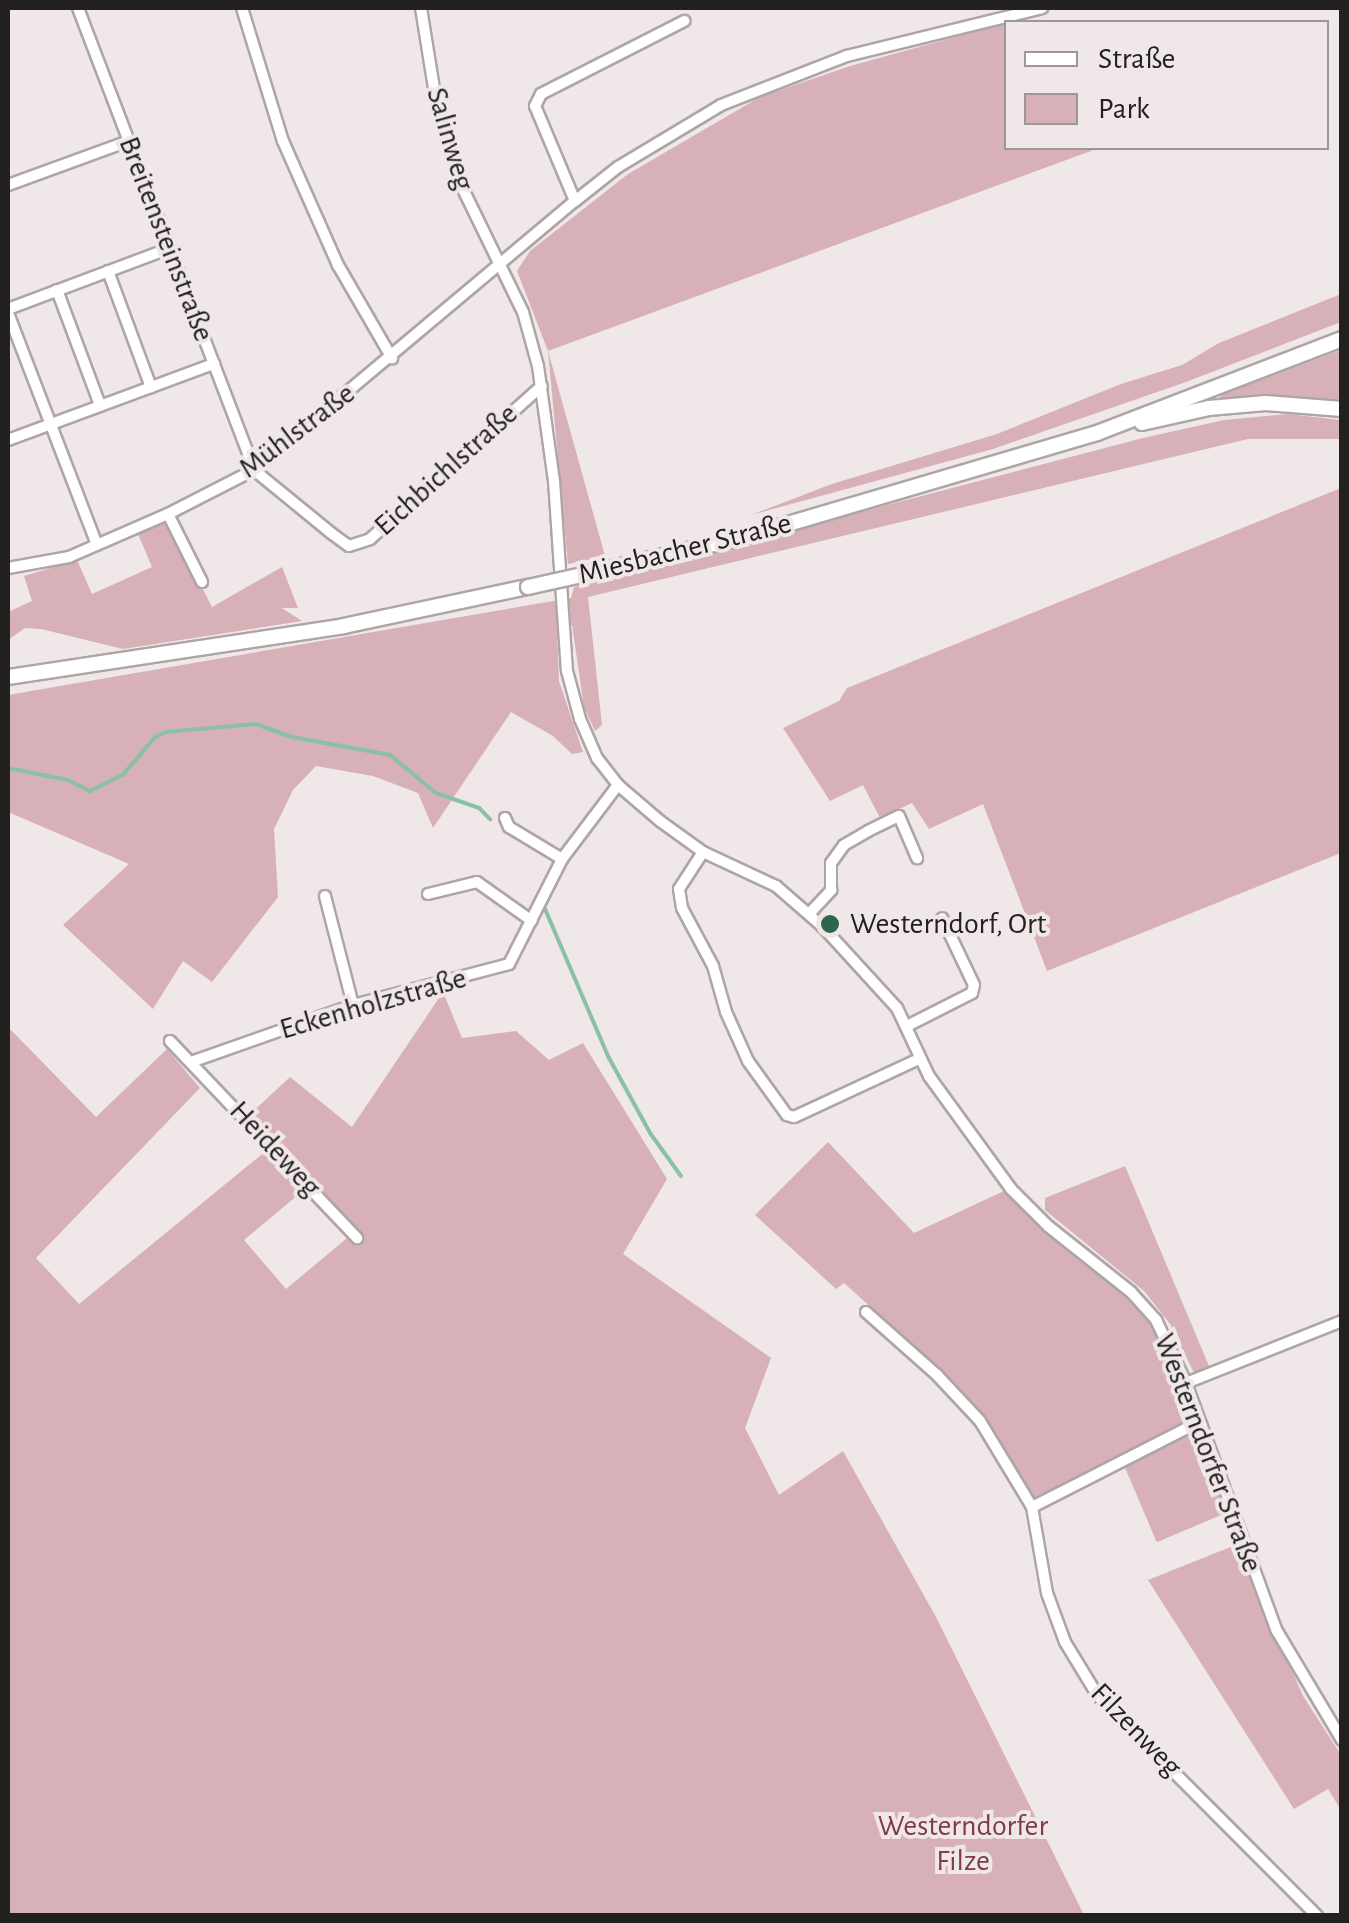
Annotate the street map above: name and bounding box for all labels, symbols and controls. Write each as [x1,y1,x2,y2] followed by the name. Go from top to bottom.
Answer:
[1004,20,1329,150] legend
[1098,44,1175,74] text: Straße
[418,84,482,194] street label: Salinweg
[1098,94,1150,124] text: Park
[110,132,222,346] street label: Breitensteinstraße
[232,376,362,486] street label: Mühlstraße
[367,396,525,544] street label: Eichbichlstraße
[575,505,795,593] street label: Miesbacher Straße
[850,906,1046,942] place label: Westerndorf, Ort
[819,913,841,935] marker: Westerndorf, Ort
[276,960,470,1048] street label: Eckenholzstraße
[221,1093,329,1205] street label: Heideweg
[1146,1329,1270,1577] street label: Westerndorfer Straße
[1083,1676,1189,1784] street label: Filzenweg
[878,1808,1048,1878] park label: Westerndorfer Filze

